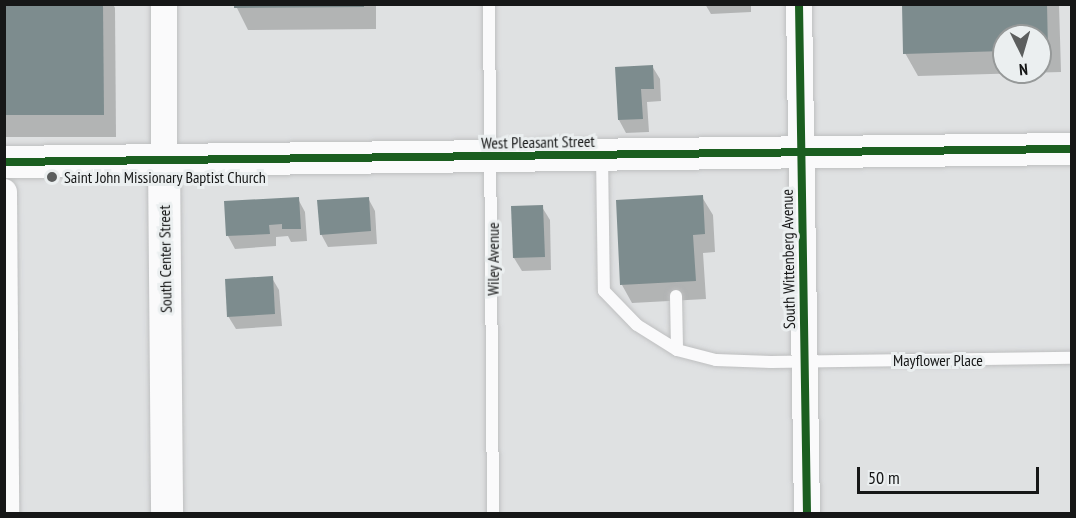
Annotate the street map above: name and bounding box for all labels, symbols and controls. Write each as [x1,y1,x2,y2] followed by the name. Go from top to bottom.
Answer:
[992,24,1052,84] north arrow
[1018,60,1029,80] text: N
[481,131,595,153] street label: West Pleasant Street
[64,167,266,187] place label: Saint John Missionary Baptist Church
[45,170,59,184] marker: Saint John Missionary Baptist Church
[777,188,799,330] street label: South Wittenberg Avenue
[154,205,176,313] street label: South Center Street
[483,222,503,296] street label: Wiley Avenue
[893,350,983,370] street label: Mayflower Place
[860,455,1042,493] scale bar
[868,466,900,489] text: 50 m

